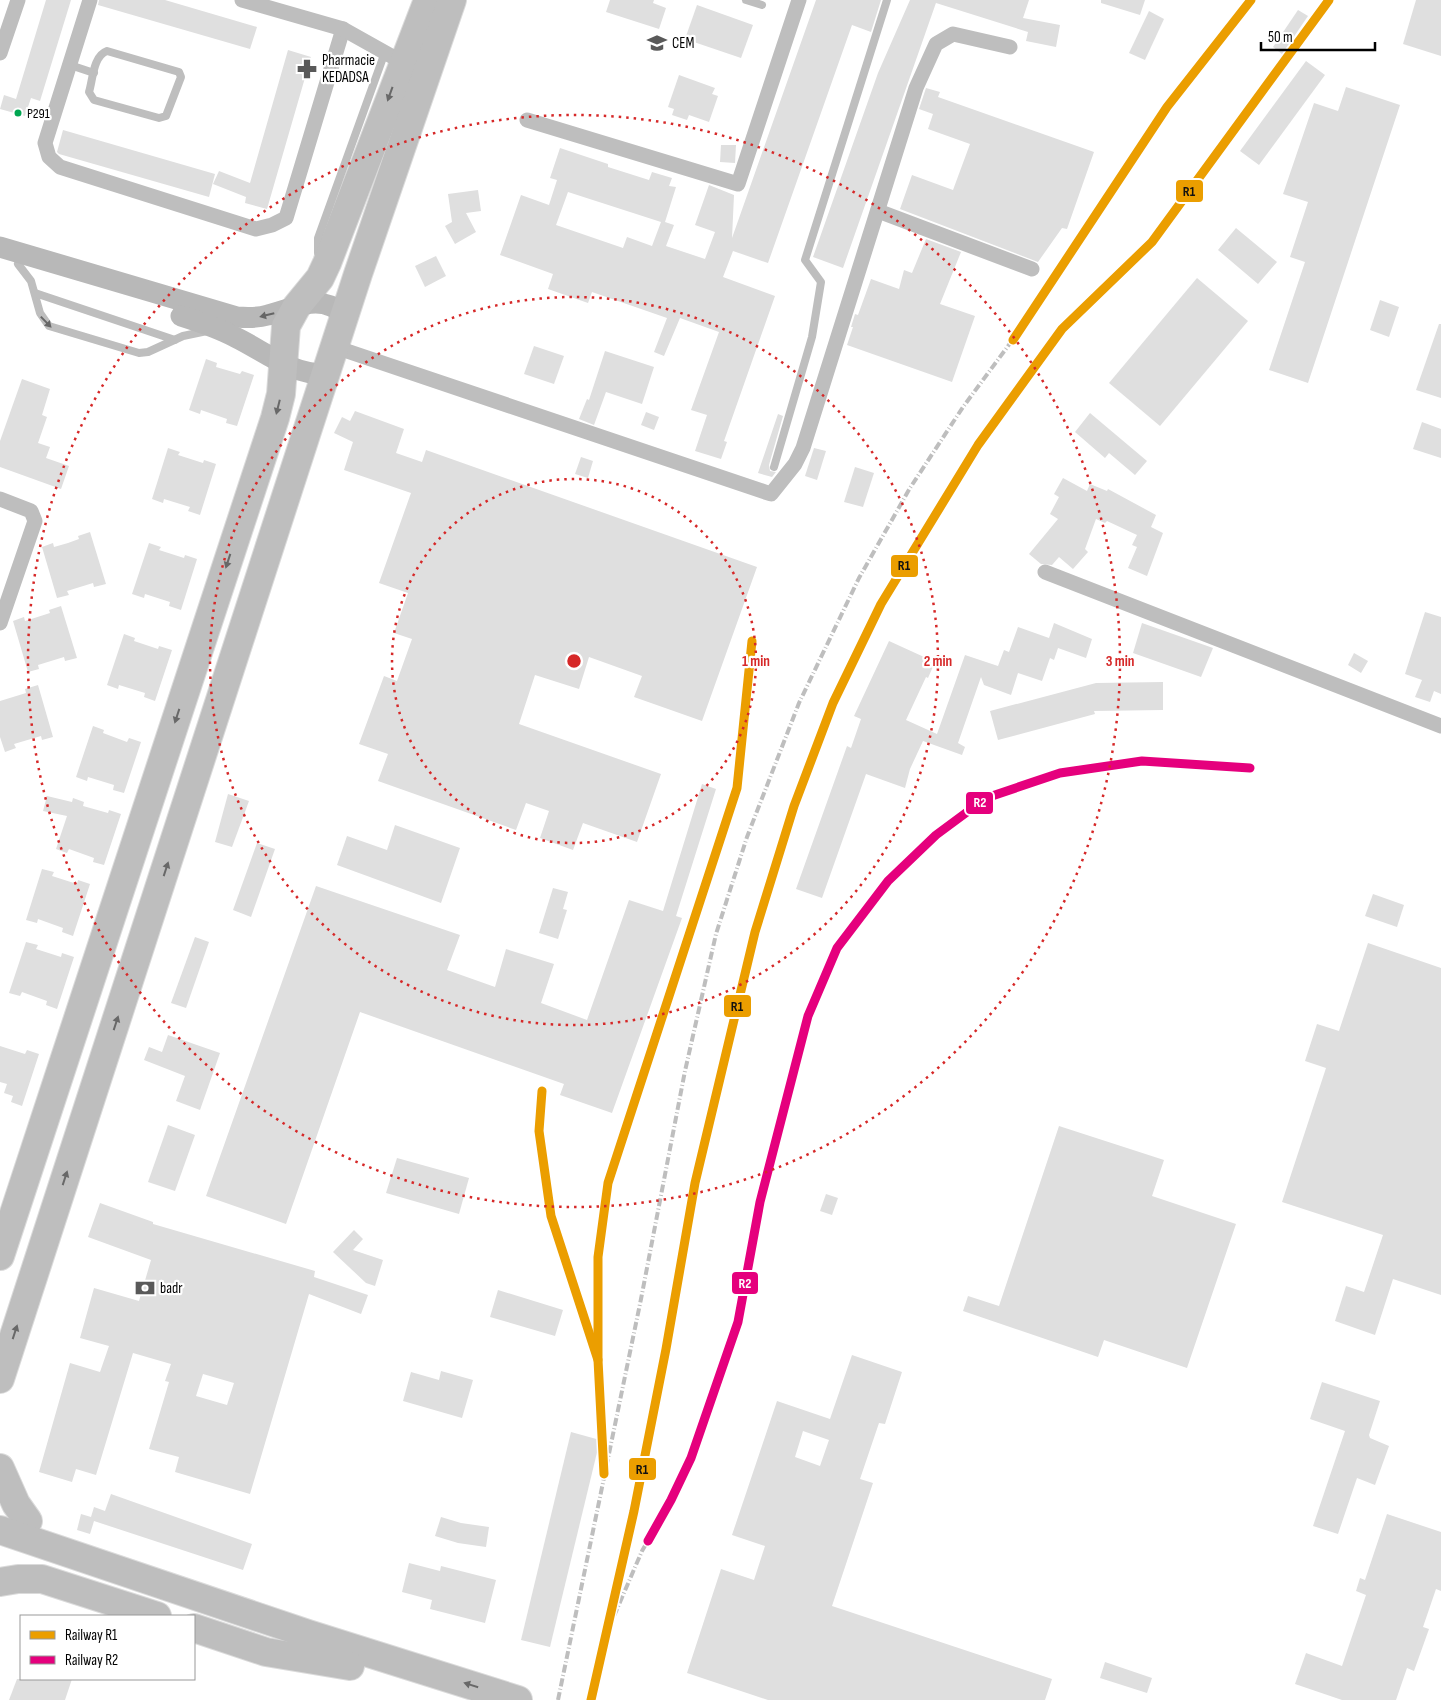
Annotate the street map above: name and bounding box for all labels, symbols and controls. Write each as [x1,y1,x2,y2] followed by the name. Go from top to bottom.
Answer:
[1261,20,1375,52] scale bar
[1268,28,1293,47] text: 50 m
[646,32,668,54] school or university icon: CEM
[672,34,694,53] place label: CEM
[322,51,375,87] place label: Pharmacie KEDADSA
[296,58,318,80] pharmacy icon: Pharmacie KEDADSA
[386,87,394,102] one-way arrow
[27,105,50,122] place label: P291
[13,108,23,118] marker: P291
[1175,179,1204,203] line badge: R1
[1183,183,1196,200] text: R1
[260,311,275,319] one-way arrow
[40,315,52,327] one-way arrow
[273,399,281,414] one-way arrow
[224,554,231,569] one-way arrow
[890,554,919,578] line badge: R1
[898,557,911,574] text: R1
[565,652,583,670] centre of rings
[742,652,770,671] text: 1 min
[924,652,952,671] text: 2 min
[1106,652,1134,671] text: 3 min
[173,708,181,723] one-way arrow
[965,791,994,815] line badge: R2
[973,794,987,811] text: R2
[162,861,170,876] one-way arrow
[723,994,752,1018] line badge: R1
[731,998,744,1015] text: R1
[112,1015,120,1030] one-way arrow
[62,1170,70,1185] one-way arrow
[731,1271,759,1295] line badge: R2
[738,1275,752,1292] text: R2
[134,1277,156,1299] bank icon: badr
[160,1279,183,1298] place label: badr
[12,1325,19,1340] one-way arrow
[628,1457,657,1481] line badge: R1
[636,1461,649,1478] text: R1
[20,1615,195,1680] legend
[65,1626,118,1645] text: Railway R1
[65,1651,118,1670] text: Railway R2
[464,1681,479,1689] one-way arrow

